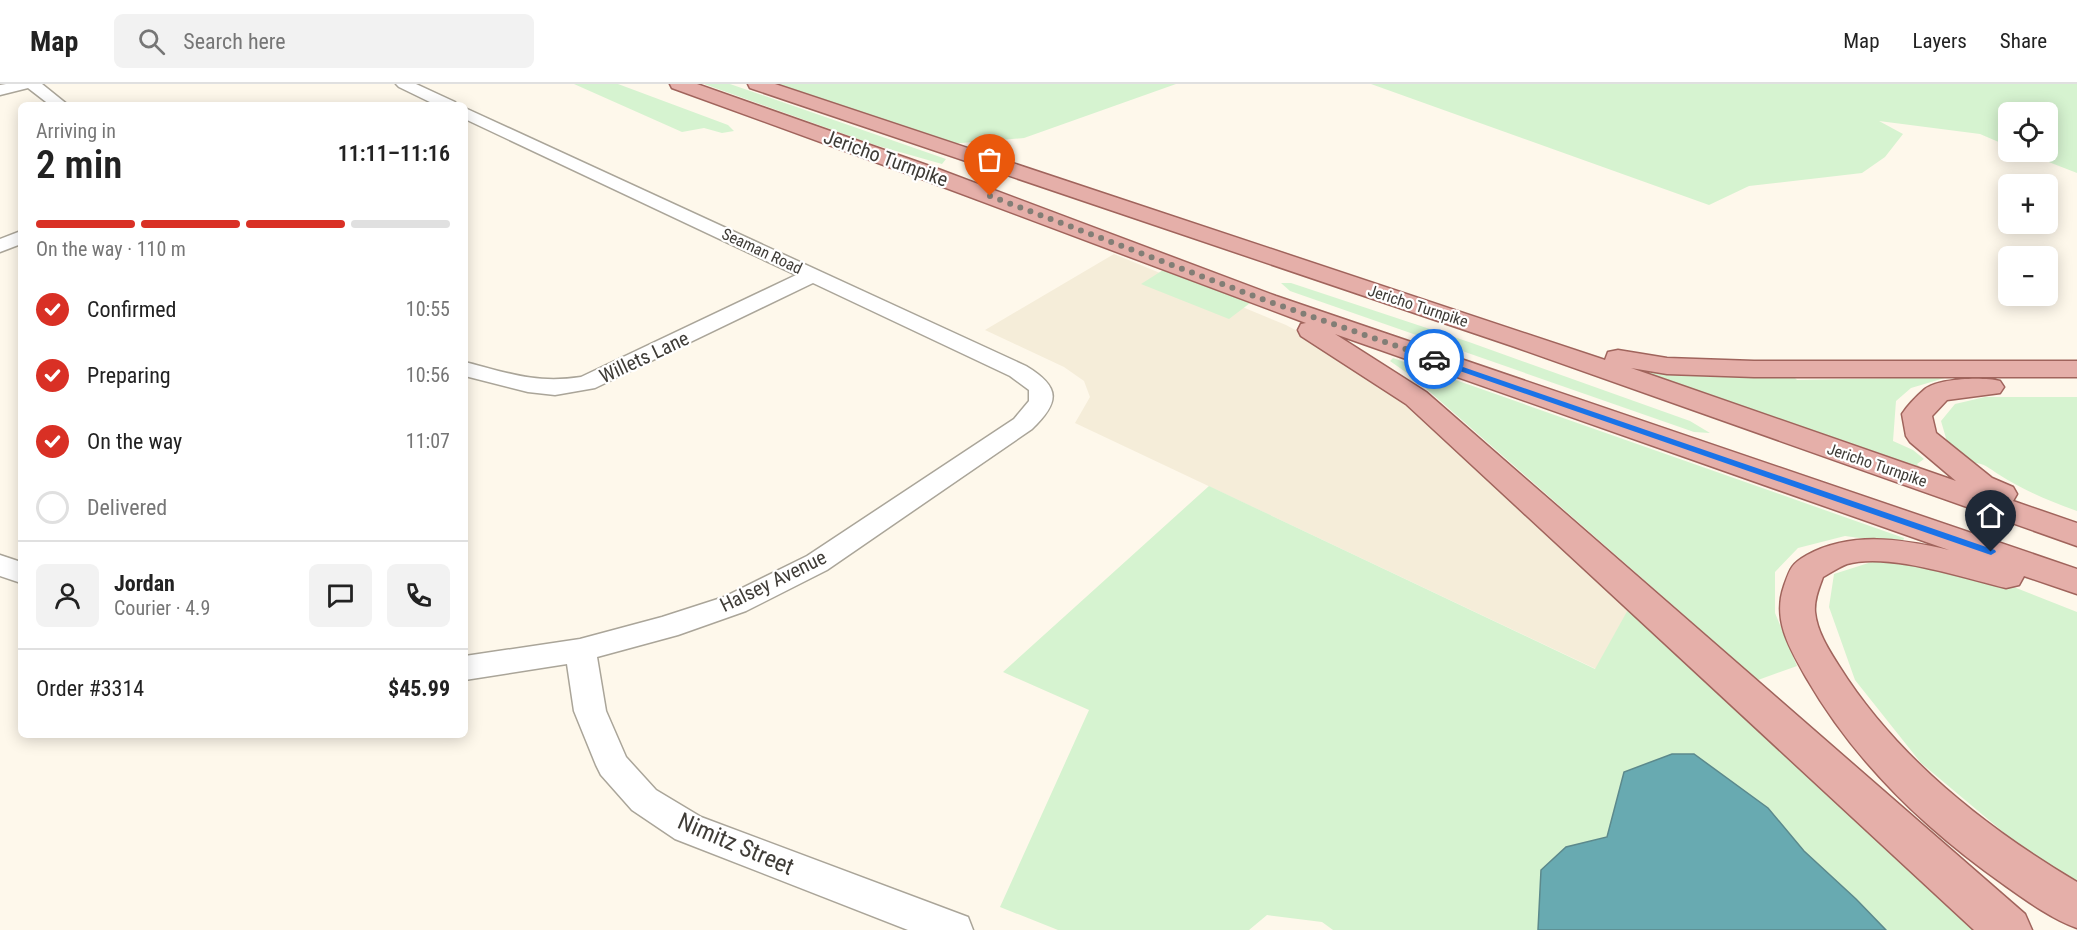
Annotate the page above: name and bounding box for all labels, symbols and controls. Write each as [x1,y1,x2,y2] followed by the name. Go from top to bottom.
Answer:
[114,14,534,68] search box
[30,25,78,58] text: Map
[135,25,168,58] icon: search
[183,29,286,54] text: Search here
[1843,29,1880,53] text: Map
[1913,29,1967,53] text: Layers
[2000,29,2047,53] text: Share
[1998,102,2058,306] map controls
[1998,102,2058,162] button: locate
[36,119,116,143] text: Arriving in
[821,124,951,192] street label: Jericho Turnpike
[964,134,1015,196] pin
[338,141,450,166] text: 11:11–11:16
[36,142,122,188] text: 2 min
[973,143,1006,176] icon: bag
[1998,174,2058,234] button: +
[719,224,805,278] street label: Seaman Road
[36,237,186,261] text: On the way · 110 m
[1998,246,2058,306] button: −
[1365,281,1471,331] street label: Jericho Turnpike
[36,293,69,326] icon: check
[87,297,176,322] text: Confirmed
[406,297,450,321] text: 10:55
[595,326,693,388] street label: Willets Lane
[1404,329,1464,389] courier
[1418,343,1451,376] icon: car
[36,359,69,392] icon: check
[87,363,171,388] text: Preparing
[406,363,450,387] text: 10:56
[36,425,69,458] icon: check
[87,429,182,454] text: On the way
[406,429,450,453] text: 11:07
[1825,439,1929,491] street label: Jericho Turnpike
[1965,490,2016,552] pin
[87,495,167,520] text: Delivered
[1974,499,2007,532] icon: home
[716,545,830,617] street label: Halsey Avenue
[36,564,99,627] button: person
[309,564,372,627] button: chat
[387,564,450,627] button: phone
[114,571,175,596] text: Jordan
[114,596,210,620] text: Courier · 4.9
[36,676,144,701] text: Order #3314
[388,676,450,701] text: $45.99
[674,807,798,881] street label: Nimitz Street

